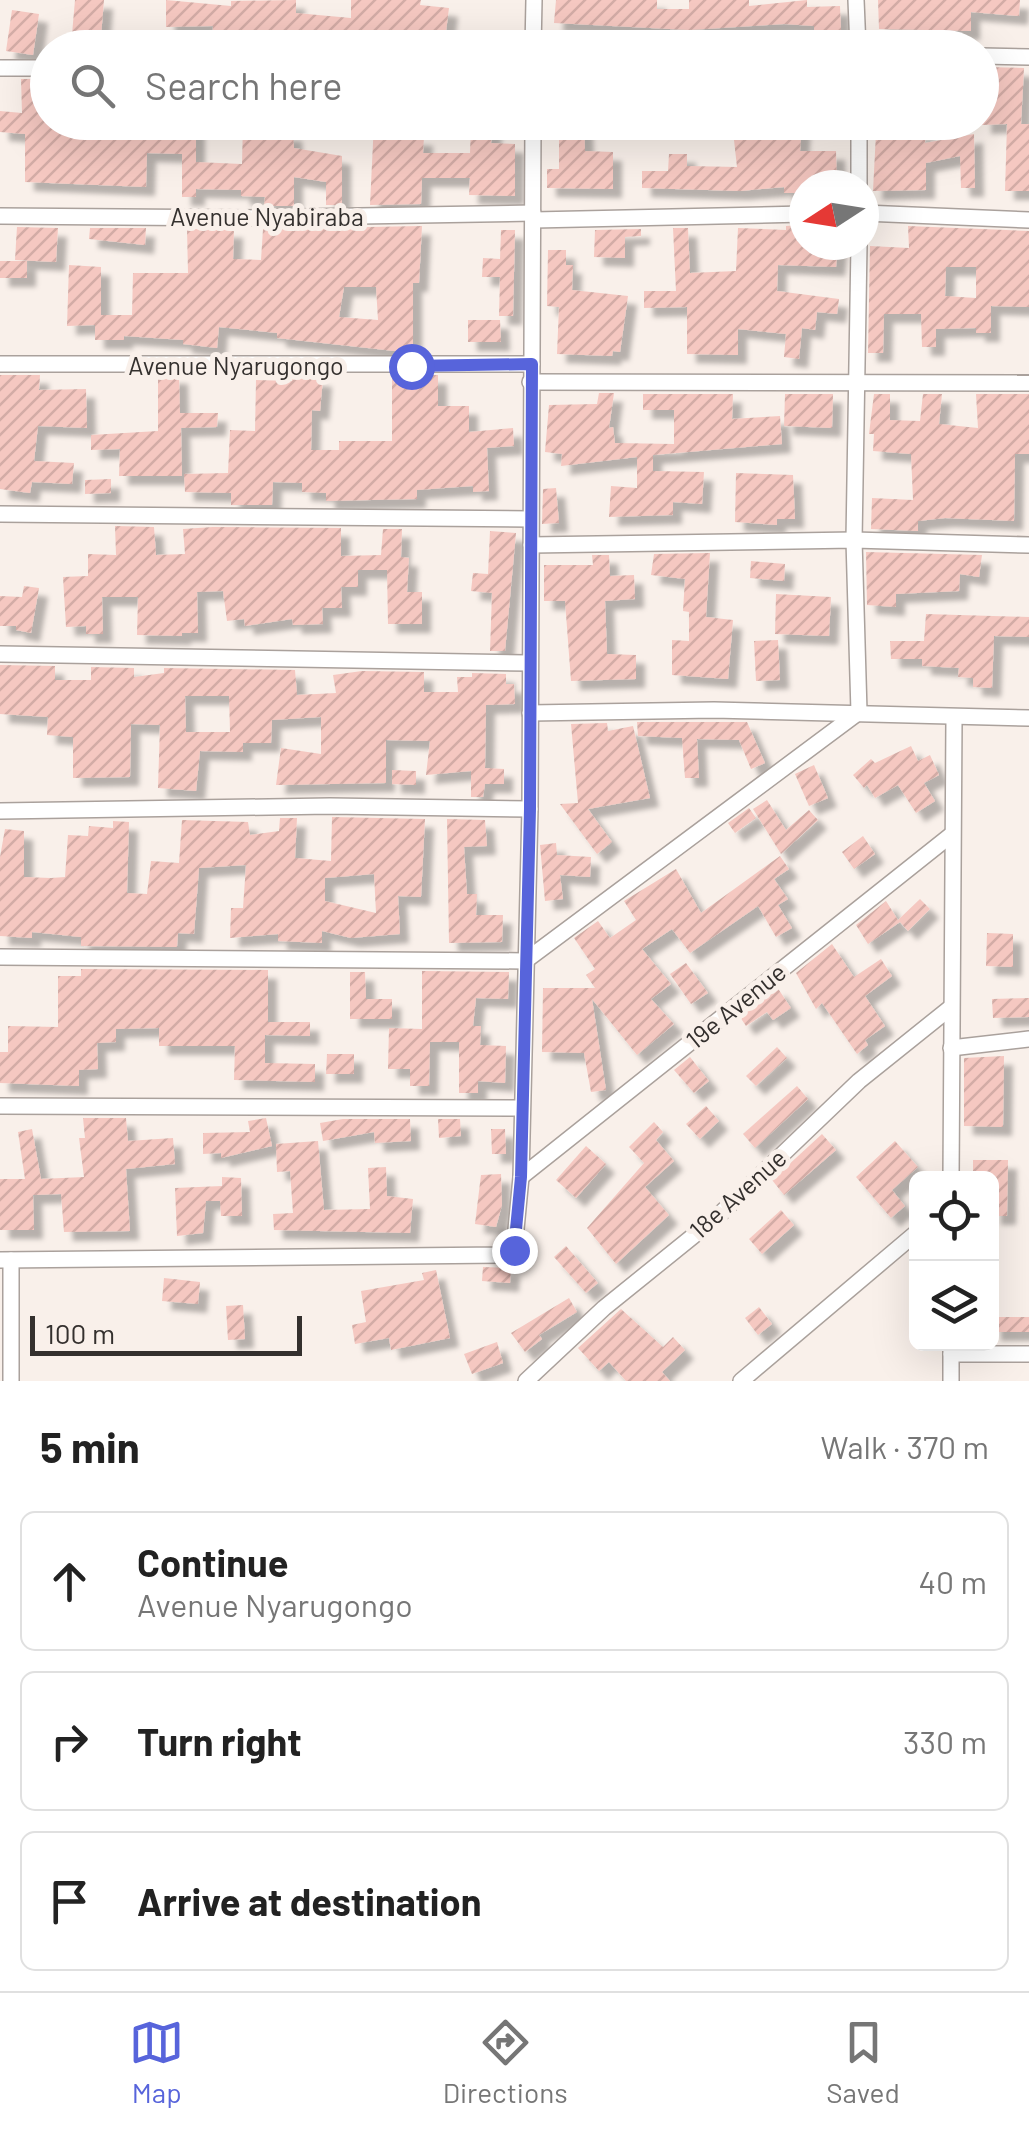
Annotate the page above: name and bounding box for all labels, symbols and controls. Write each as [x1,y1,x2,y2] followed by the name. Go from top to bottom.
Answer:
[30,30,999,140] search box
[65,58,120,113] icon: search
[145,62,343,108] text: Search here
[789,170,879,260] north arrow
[170,201,364,231] street label: Avenue Nyabiraba
[389,344,435,390] route start
[128,350,344,380] street label: Avenue Nyarugongo
[679,956,791,1055] street label: 19e Avenue
[683,1142,792,1244] street label: 18e Avenue
[909,1171,999,1351] map controls
[909,1171,999,1261] button: locate
[492,1228,538,1274] route end
[909,1261,999,1351] button: layers
[30,1311,302,1356] scale bar
[45,1316,115,1350] text: 100 m
[40,1421,140,1471] text: 5 min
[821,1427,989,1465] text: Walk · 370 m
[137,1539,288,1585] text: Continue
[42,1554,97,1609] icon: ahead
[918,1562,987,1600] text: 40 m
[137,1585,413,1623] text: Avenue Nyarugongo
[42,1714,97,1769] icon: right
[137,1718,302,1764] text: Turn right
[903,1722,987,1760] text: 330 m
[42,1874,97,1929] icon: arrive
[137,1878,482,1924] text: Arrive at destination
[129,2015,184,2109] tab: Map
[443,2015,568,2109] tab: Directions
[826,2015,900,2109] tab: Saved

